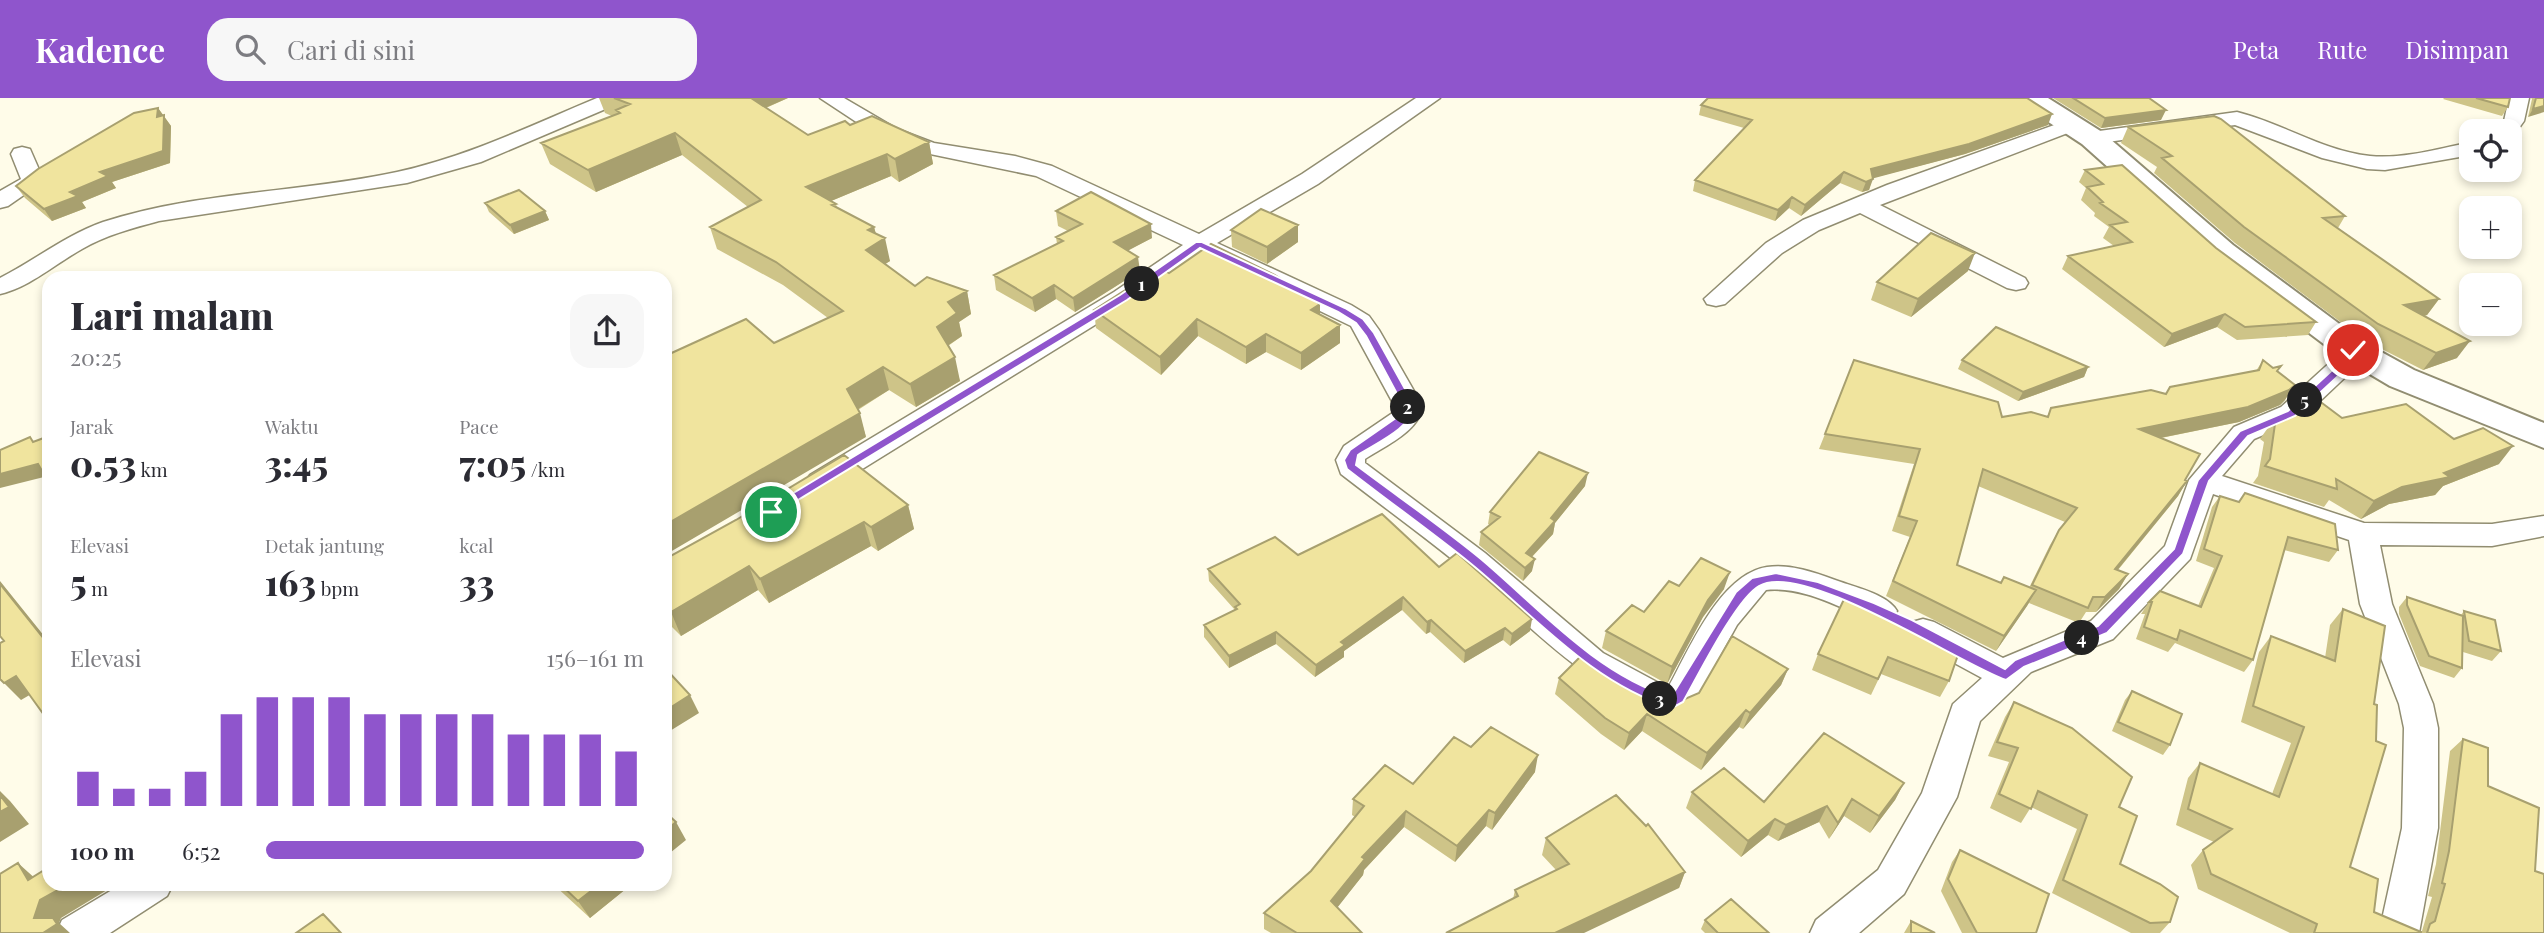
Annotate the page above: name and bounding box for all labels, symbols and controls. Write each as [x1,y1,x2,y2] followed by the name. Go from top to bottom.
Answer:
[207,18,697,81] search box
[35,27,165,71] text: Kadence
[231,30,269,68] icon: search
[287,32,415,67] text: Cari di sini
[2233,33,2279,65] text: Peta
[2317,33,2367,65] text: Rute
[2405,33,2509,65] text: Disimpan
[2459,119,2522,336] map controls
[2459,119,2522,182] button: locate
[2459,196,2522,259] button: +
[1124,266,1160,302] pin: 1
[1138,270,1145,296] text: 1
[2459,273,2522,336] button: −
[70,289,274,340] text: Lari malam
[570,294,644,368] button: share
[2323,320,2383,380] pin
[2334,331,2372,369] icon: check
[70,341,122,372] text: 20:25
[2288,382,2322,418] pin: 5
[2300,386,2309,412] text: 5
[1390,390,1426,424] pin: 2
[1403,393,1412,419] text: 2
[70,413,114,439] text: Jarak
[265,413,319,439] text: Waktu
[459,413,499,439] text: Pace
[70,439,136,486] text: 0.53
[265,439,328,486] text: 3:45
[459,439,526,486] text: 7:05
[136,456,168,482] text: km
[526,456,565,482] text: /km
[741,482,801,542] pin
[752,493,790,531] icon: arrive
[70,532,129,558] text: Elevasi
[265,532,384,558] text: Detak jantung
[459,532,493,558] text: kcal
[70,558,87,605] text: 5
[265,558,316,605] text: 163
[459,558,494,605] text: 33
[87,575,108,601] text: m
[316,575,359,601] text: bpm
[2064,620,2100,656] pin: 4
[2076,624,2087,650] text: 4
[70,642,141,673] text: Elevasi
[546,642,644,673] text: 156–161 m
[1642,682,1678,716] pin: 3
[1655,685,1664,711] text: 3
[70,835,135,866] text: 100 m
[182,835,221,866] text: 6:52

